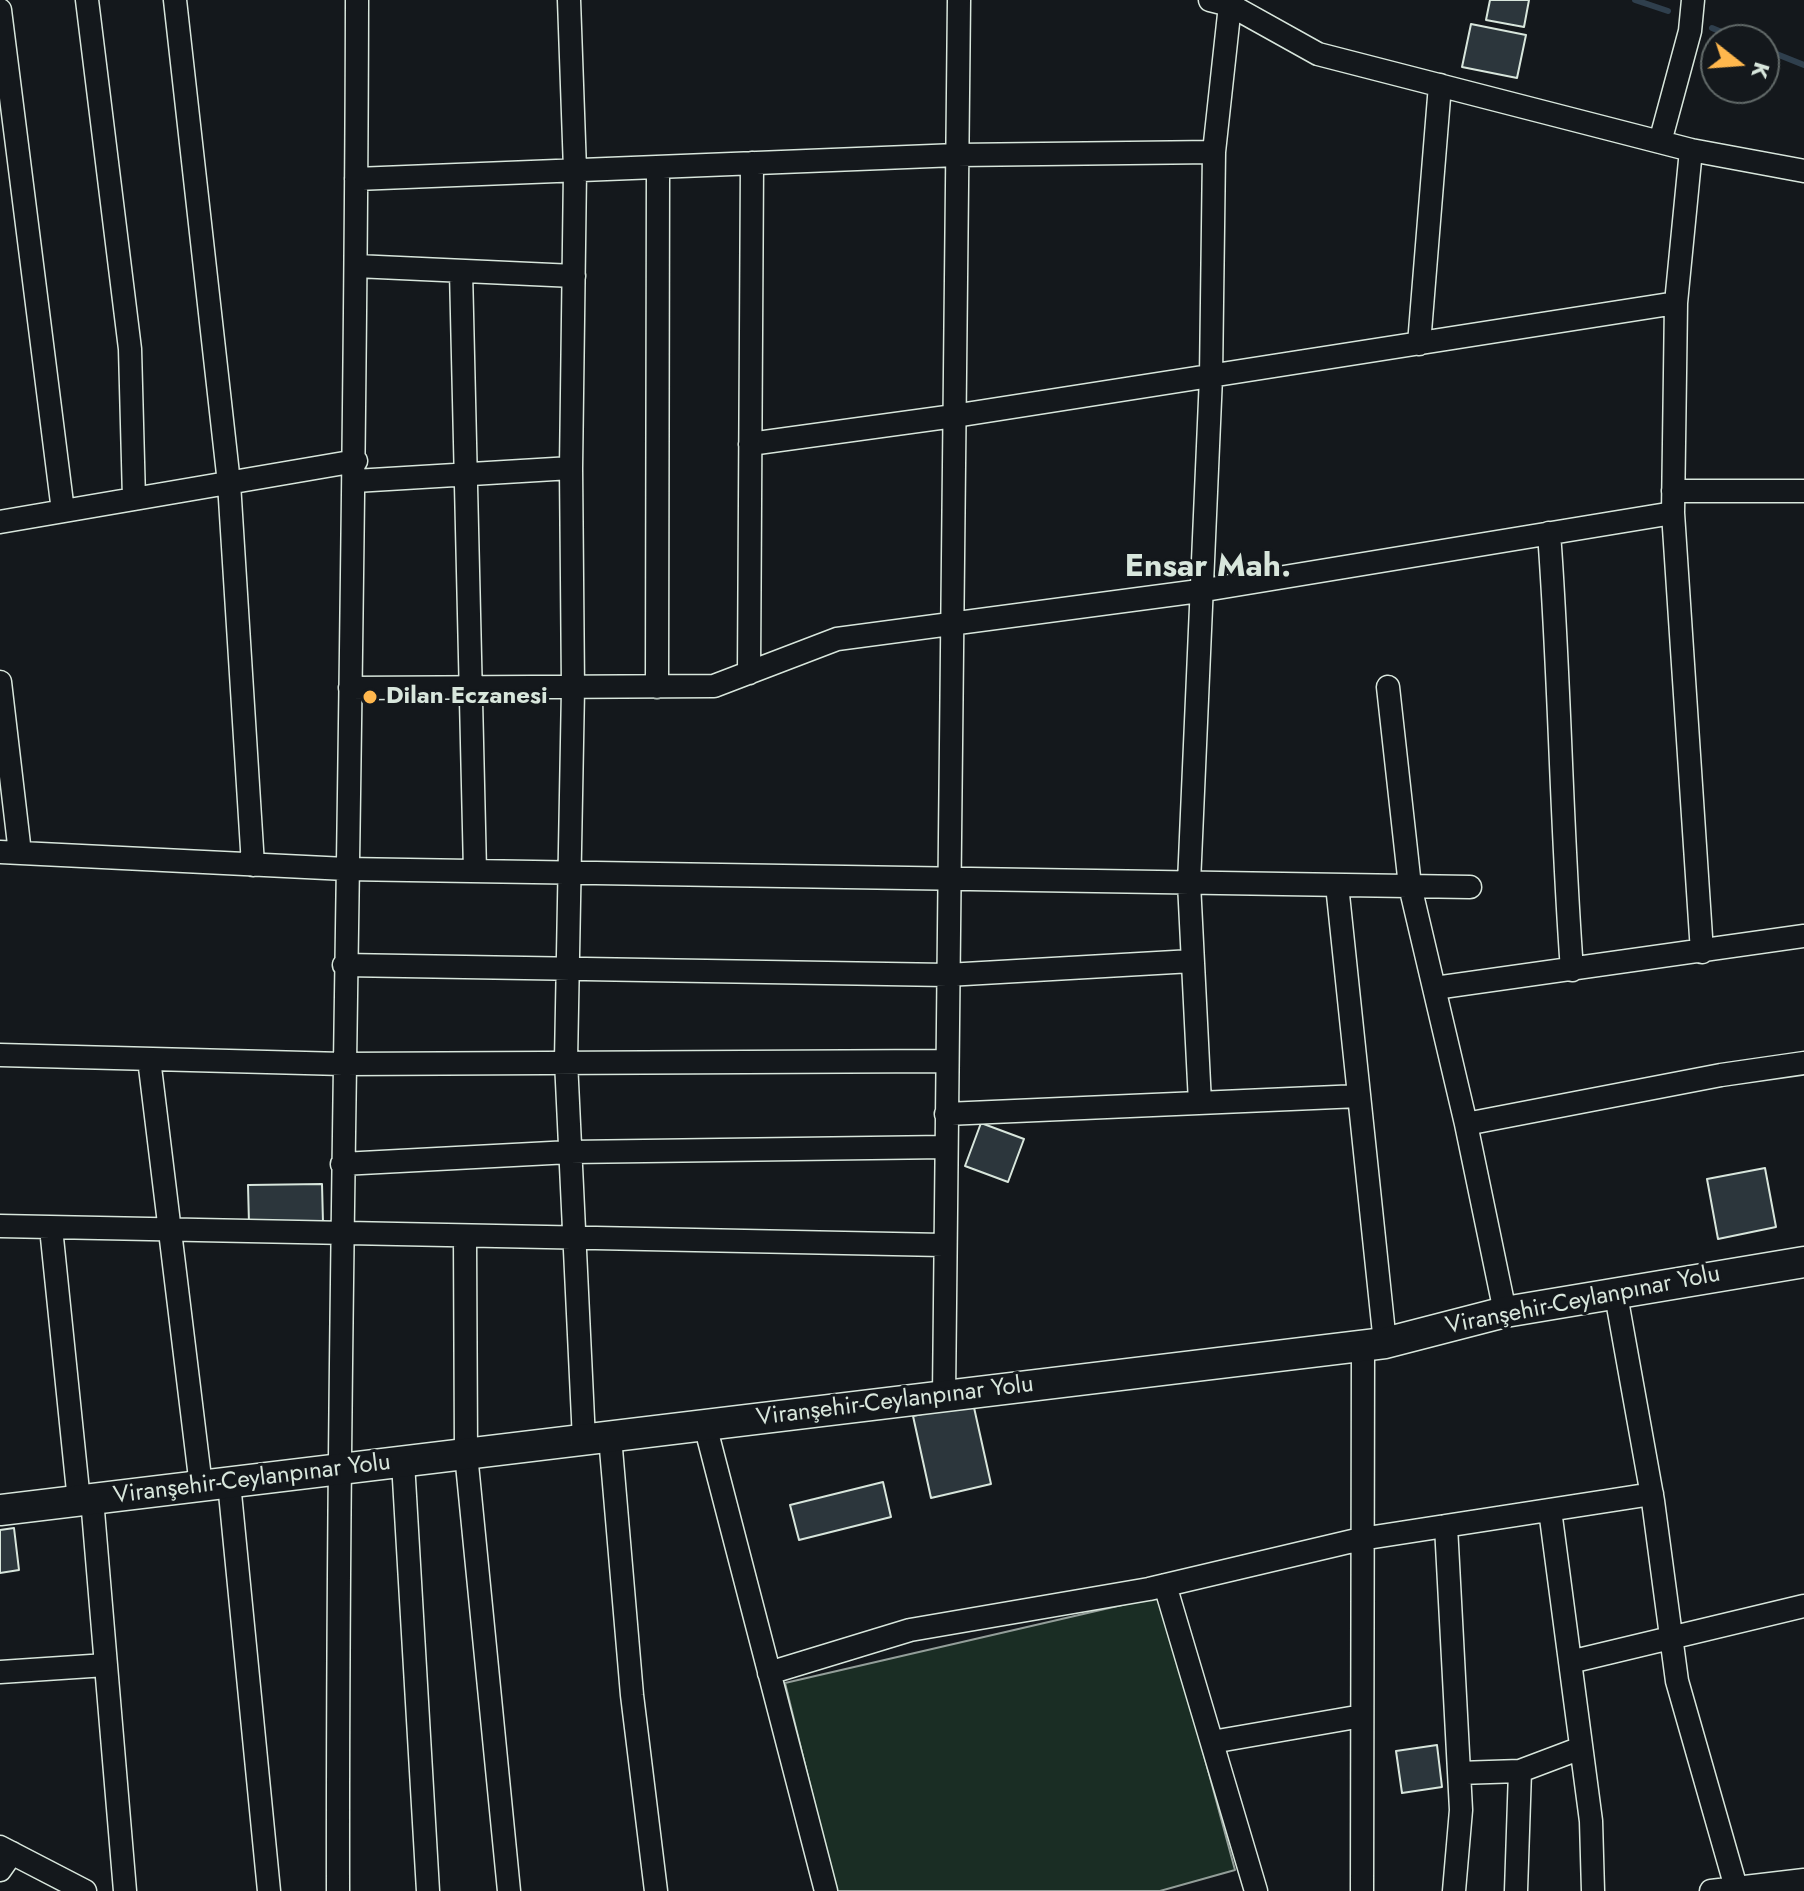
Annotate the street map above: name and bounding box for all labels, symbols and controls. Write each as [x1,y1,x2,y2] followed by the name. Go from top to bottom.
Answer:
[1700,24,1780,104] north arrow
[1743,58,1779,82] text: K
[1125,549,1291,587] district label: Ensar Mah.
[386,683,548,711] place label: Dilan Eczanesi
[361,688,379,706] marker: Dilan Eczanesi
[1443,1260,1723,1342] street label: Viranşehir-Ceylanpınar Yolu
[755,1371,1035,1433] street label: Viranşehir-Ceylanpınar Yolu
[112,1449,392,1511] street label: Viranşehir-Ceylanpınar Yolu

